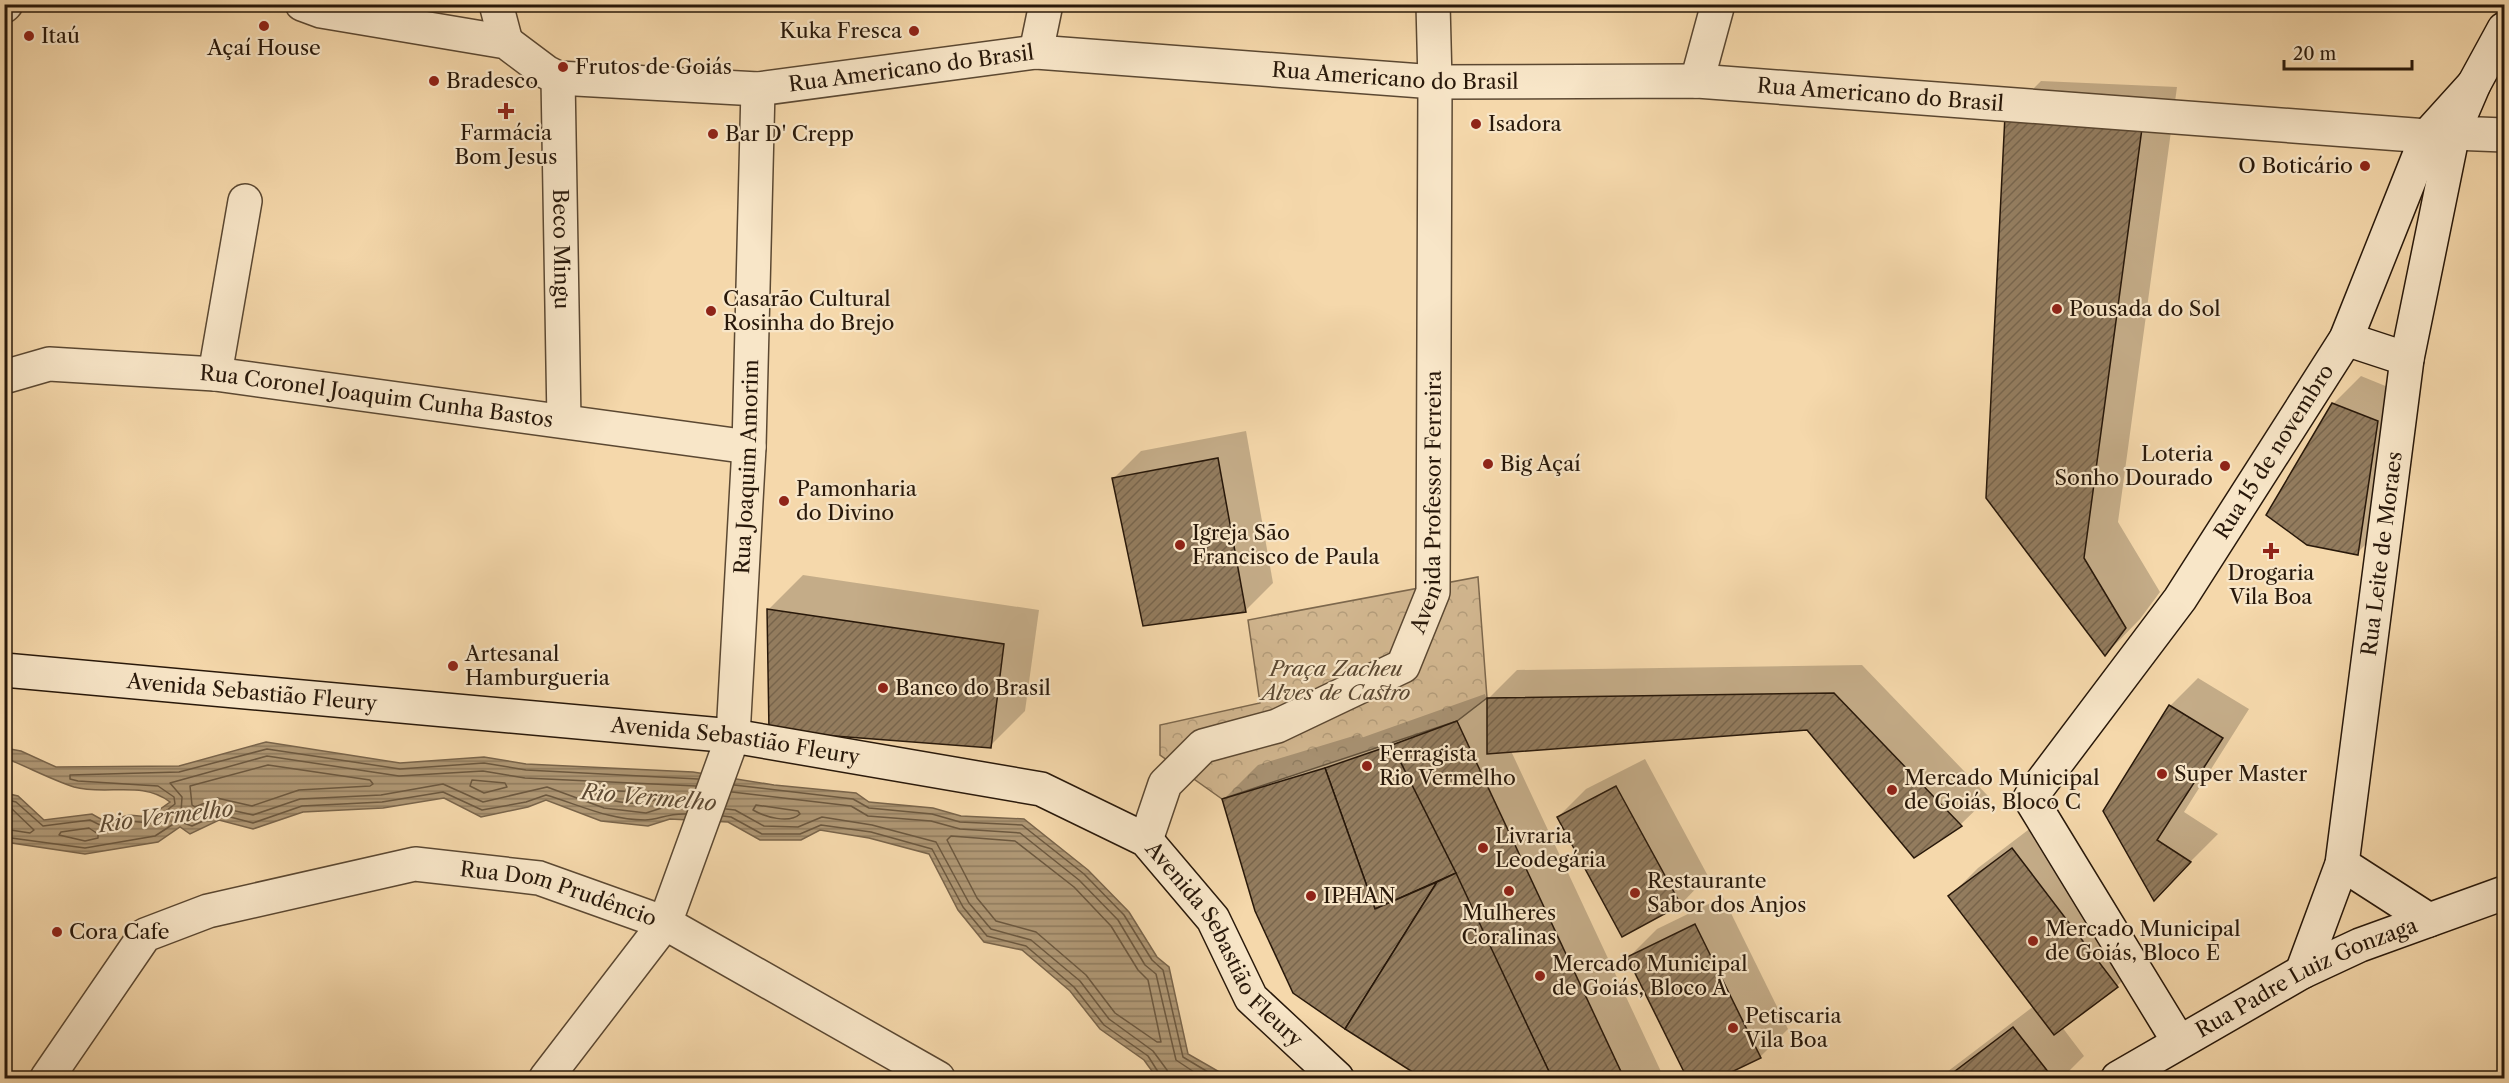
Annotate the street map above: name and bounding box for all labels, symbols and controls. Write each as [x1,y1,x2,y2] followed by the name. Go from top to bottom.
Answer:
[779,18,903,43] place label: Kuka Fresca
[257,19,271,33] marker: Açaí House
[41,23,80,48] place label: Itaú
[907,24,921,38] marker: Kuka Fresca
[22,29,36,43] marker: Itaú
[2284,33,2412,71] scale bar
[206,35,321,60] place label: Açaí House
[787,39,1035,97] street label: Rua Americano do Brasil
[2293,43,2337,65] text: 20 m
[575,54,732,79] place label: Frutos de Goiás
[1271,57,1519,94] street label: Rua Americano do Brasil
[556,60,570,74] marker: Frutos de Goiás
[446,68,538,93] place label: Bradesco
[1756,73,2005,116] street label: Rua Americano do Brasil
[427,74,441,88] marker: Bradesco
[499,104,513,118] marker: Farmácia Bom Jesus
[1488,111,1562,136] place label: Isadora
[1469,117,1483,131] marker: Isadora
[455,120,557,169] place label: Farmácia Bom Jesus
[725,121,854,146] place label: Bar D' Crepp
[706,127,720,141] marker: Bar D' Crepp
[2238,153,2353,178] place label: O Boticário
[2358,159,2372,173] marker: O Boticário
[548,188,575,310] street label: Beco Mingu
[723,286,894,335] place label: Casarão Cultural Rosinha do Brejo
[2069,296,2221,321] place label: Pousada do Sol
[2050,302,2064,316] marker: Pousada do Sol
[704,304,718,318] marker: Casarão Cultural Rosinha do Brejo
[729,359,763,575] street label: Rua Joaquim Amorim
[2209,359,2339,543] street label: Rua 15 de novembro
[199,360,555,432] street label: Rua Coronel Joaquim Cunha Bastos
[1404,369,1447,638] street label: Avenida Professor Ferreira
[2054,441,2214,490] place label: Loteria Sonho Dourado
[2356,450,2407,657] street label: Rua Leite de Moraes
[1500,451,1581,476] place label: Big Açaí
[1481,457,1495,471] marker: Big Açaí
[2218,459,2232,473] marker: Loteria Sonho Dourado
[796,476,918,525] place label: Pamonharia do Divino
[777,494,791,508] marker: Pamonharia do Divino
[1192,520,1381,569] place label: Igreja São Francisco de Paula
[1173,538,1187,552] marker: Igreja São Francisco de Paula
[2264,544,2278,558] marker: Drogaria Vila Boa
[2228,560,2315,609] place label: Drogaria Vila Boa
[464,641,611,690] place label: Artesanal Hamburgueria
[1259,656,1411,705] park label: Praça Zacheu Alves de Castro
[446,659,460,673] marker: Artesanal Hamburgueria
[125,668,379,716] street label: Avenida Sebastião Fleury
[895,675,1051,700] place label: Banco do Brasil
[876,681,890,695] marker: Banco do Brasil
[609,712,862,770] street label: Avenida Sebastião Fleury
[1379,741,1516,790] place label: Ferragista Rio Vermelho
[1360,759,1374,773] marker: Ferragista Rio Vermelho
[2174,761,2308,786] place label: Super Master
[1904,765,2099,814] place label: Mercado Municipal de Goiás, Bloco C
[2155,767,2169,781] marker: Super Master
[578,778,718,817] water label: Rio Vermelho
[1885,783,1899,797] marker: Mercado Municipal de Goiás, Bloco C
[95,795,235,838] water label: Rio Vermelho
[1495,823,1607,872] place label: Livraria Leodegária
[1140,835,1309,1052] street label: Avenida Sebastião Fleury
[1476,841,1490,855] marker: Livraria Leodegária
[459,856,660,931] street label: Rua Dom Prudêncio
[1647,868,1806,917] place label: Restaurante Sabor dos Anjos
[1323,883,1396,908] place label: IPHAN
[1502,884,1516,898] marker: Mulheres Coralinas
[1628,886,1642,900] marker: Restaurante Sabor dos Anjos
[1304,889,1318,903] marker: IPHAN
[1462,900,1556,949] place label: Mulheres Coralinas
[2191,912,2421,1043] street label: Rua Padre Luiz Gonzaga
[2045,916,2240,965] place label: Mercado Municipal de Goiás, Bloco E
[69,919,170,944] place label: Cora Cafe
[50,925,64,939] marker: Cora Cafe
[2026,934,2040,948] marker: Mercado Municipal de Goiás, Bloco E
[1552,951,1747,1000] place label: Mercado Municipal de Goiás, Bloco A
[1533,969,1547,983] marker: Mercado Municipal de Goiás, Bloco A
[1744,1003,1842,1052] place label: Petiscaria Vila Boa
[1726,1021,1740,1035] marker: Petiscaria Vila Boa

